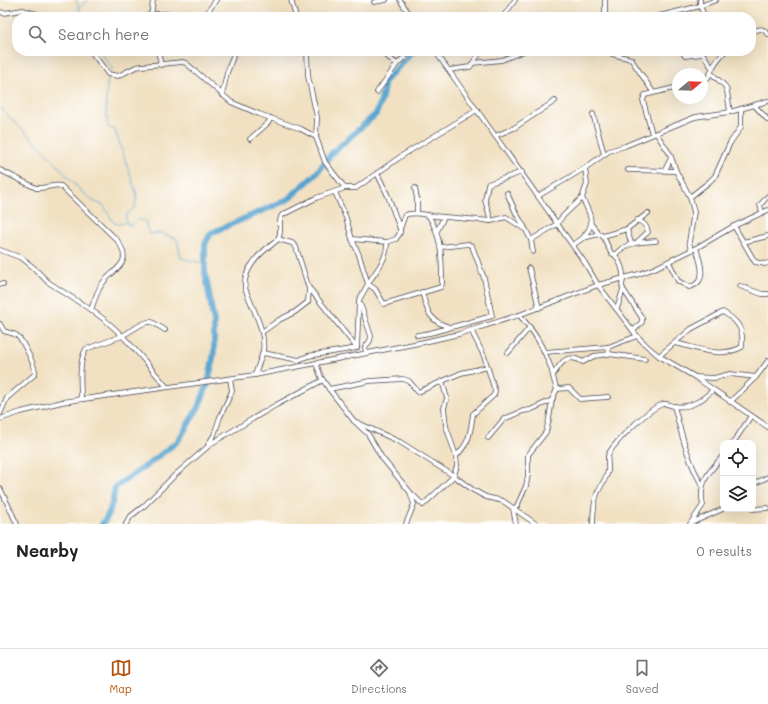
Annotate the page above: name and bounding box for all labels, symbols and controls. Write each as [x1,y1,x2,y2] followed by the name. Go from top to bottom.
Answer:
[12,12,756,56] search box
[26,23,48,45] icon: search
[58,24,149,44] text: Search here
[672,68,708,104] north arrow
[720,440,756,512] map controls
[720,440,756,476] button: locate
[720,476,756,512] button: layers
[16,539,78,561] text: Nearby
[697,542,752,559] text: 0 results
[110,657,132,696] tab: Map
[351,657,407,696] tab: Directions
[626,657,658,696] tab: Saved

